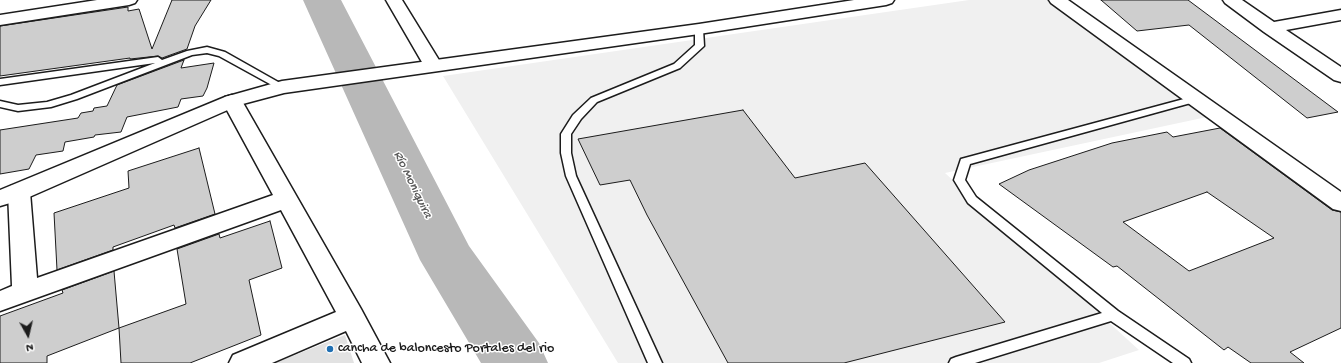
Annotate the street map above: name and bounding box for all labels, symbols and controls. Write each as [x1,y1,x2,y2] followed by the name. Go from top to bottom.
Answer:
[389,149,435,221] water label: Río Moniquira
[8,315,48,355] north arrow
[25,340,34,353] text: N
[338,341,554,357] place label: cancha de baloncesto Portales del rio
[325,344,335,354] marker: cancha de baloncesto Portales del rio

